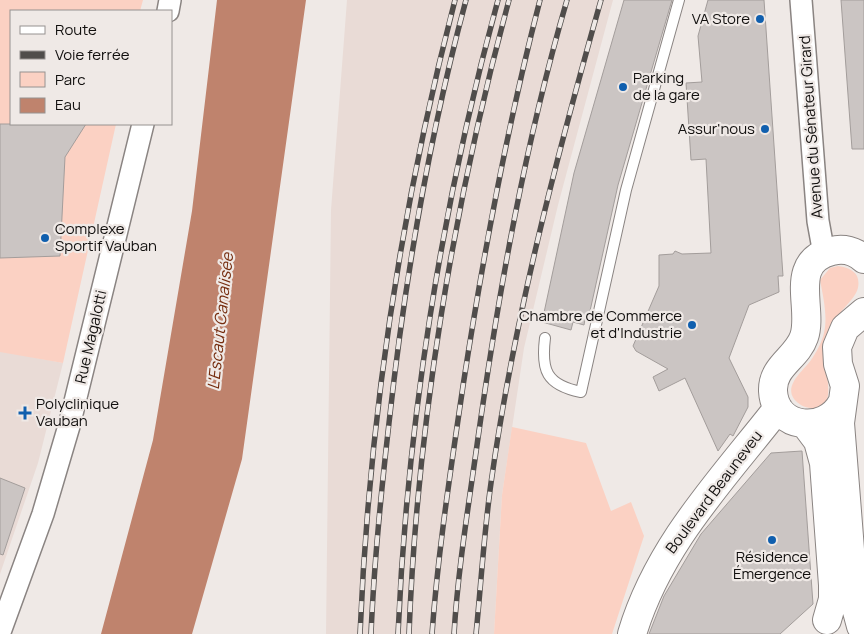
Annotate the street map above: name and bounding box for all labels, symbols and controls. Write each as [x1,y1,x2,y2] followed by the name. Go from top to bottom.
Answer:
[692,8,750,29] place label: VA Store
[10,10,172,125] legend
[754,13,766,25] marker: VA Store
[55,19,97,40] text: Route
[794,35,827,219] street label: Avenue du Sénateur Girard
[55,44,130,65] text: Voie ferrée
[633,67,700,105] place label: Parking de la gare
[55,69,86,90] text: Parc
[617,81,629,93] marker: Parking de la gare
[55,94,81,115] text: Eau
[678,118,755,139] place label: Assur'nous
[759,123,771,135] marker: Assur'nous
[55,218,157,256] place label: Complexe Sportif Vauban
[39,232,51,244] marker: Complexe Sportif Vauban
[202,250,238,390] water label: L'Escaut Canalisée
[70,288,111,386] street label: Rue Magalotti
[519,305,682,343] place label: Chambre de Commerce et d'Industrie
[686,319,698,331] marker: Chambre de Commerce et d'Industrie
[36,393,119,431] place label: Polyclinique Vauban
[18,406,32,420] marker: Polyclinique Vauban
[660,426,767,558] street label: Boulevard Beauneveu
[766,534,778,546] marker: Résidence Émergence
[733,546,811,584] place label: Résidence Émergence

